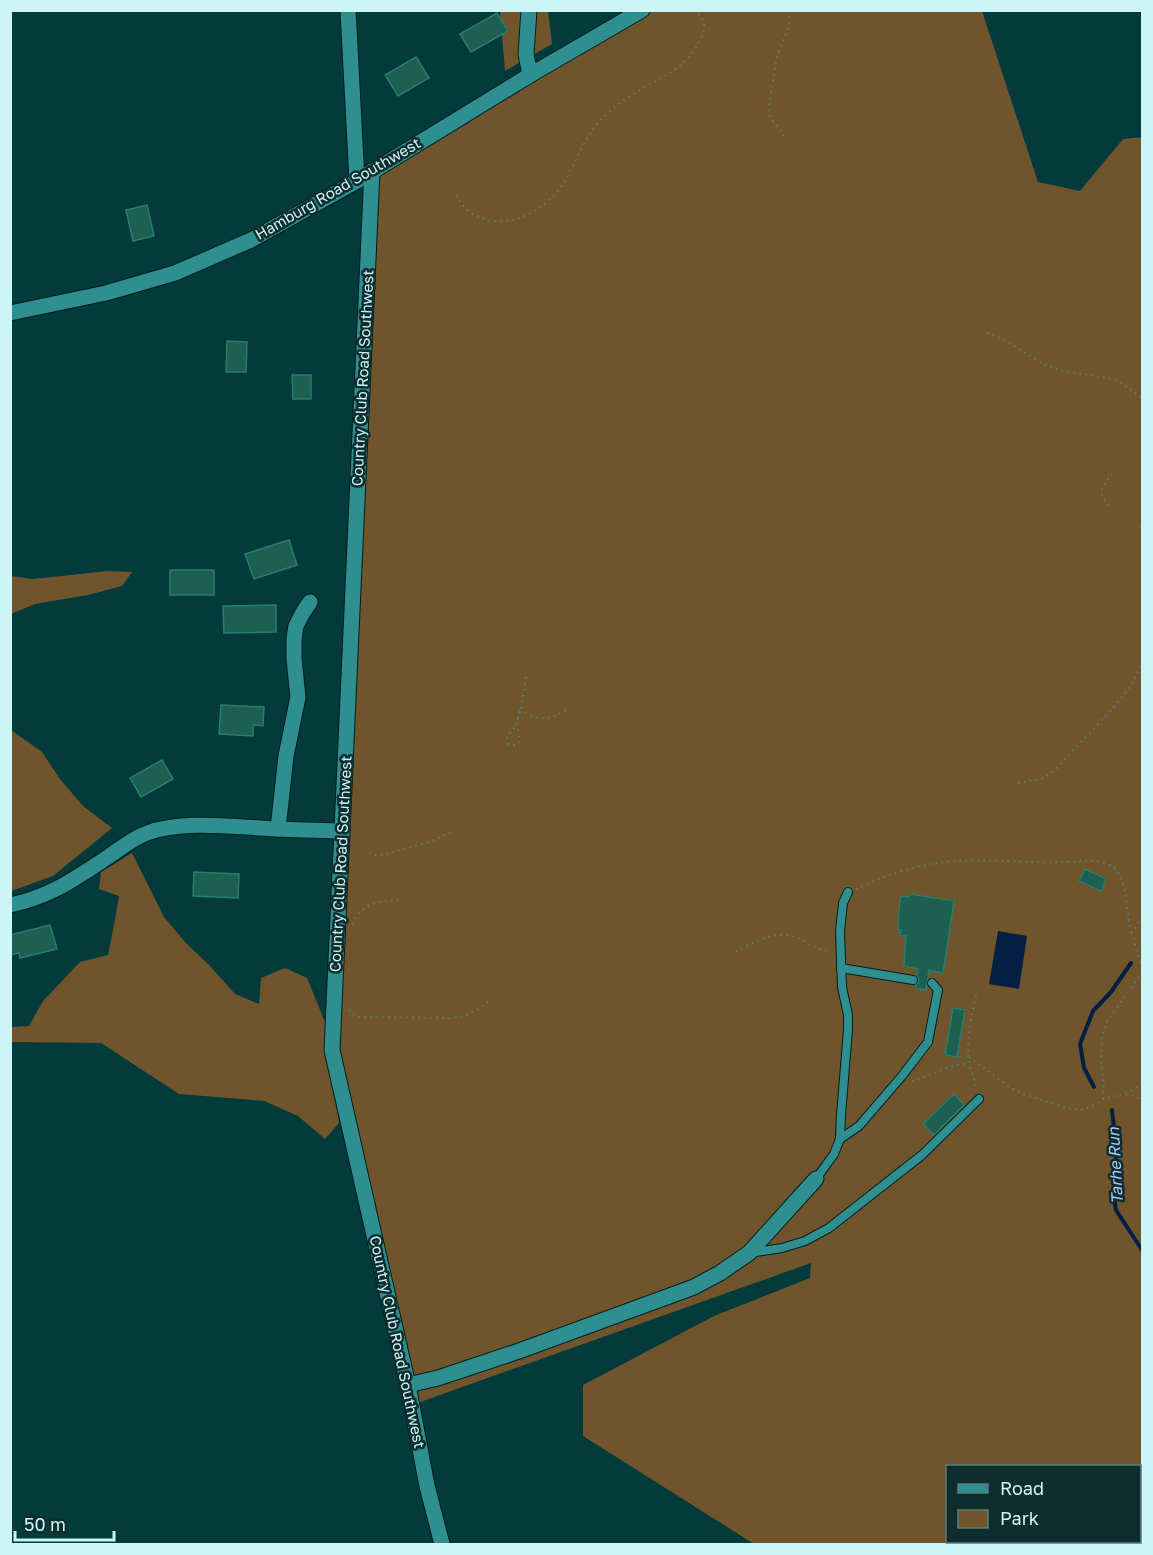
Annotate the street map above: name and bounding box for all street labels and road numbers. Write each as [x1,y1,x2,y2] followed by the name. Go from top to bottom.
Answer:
[252,133,423,243] street label: Hamburg Road Southwest
[347,269,377,487] street label: Country Club Road Southwest
[325,755,355,973] street label: Country Club Road Southwest
[367,1234,429,1450] street label: Country Club Road Southwest

